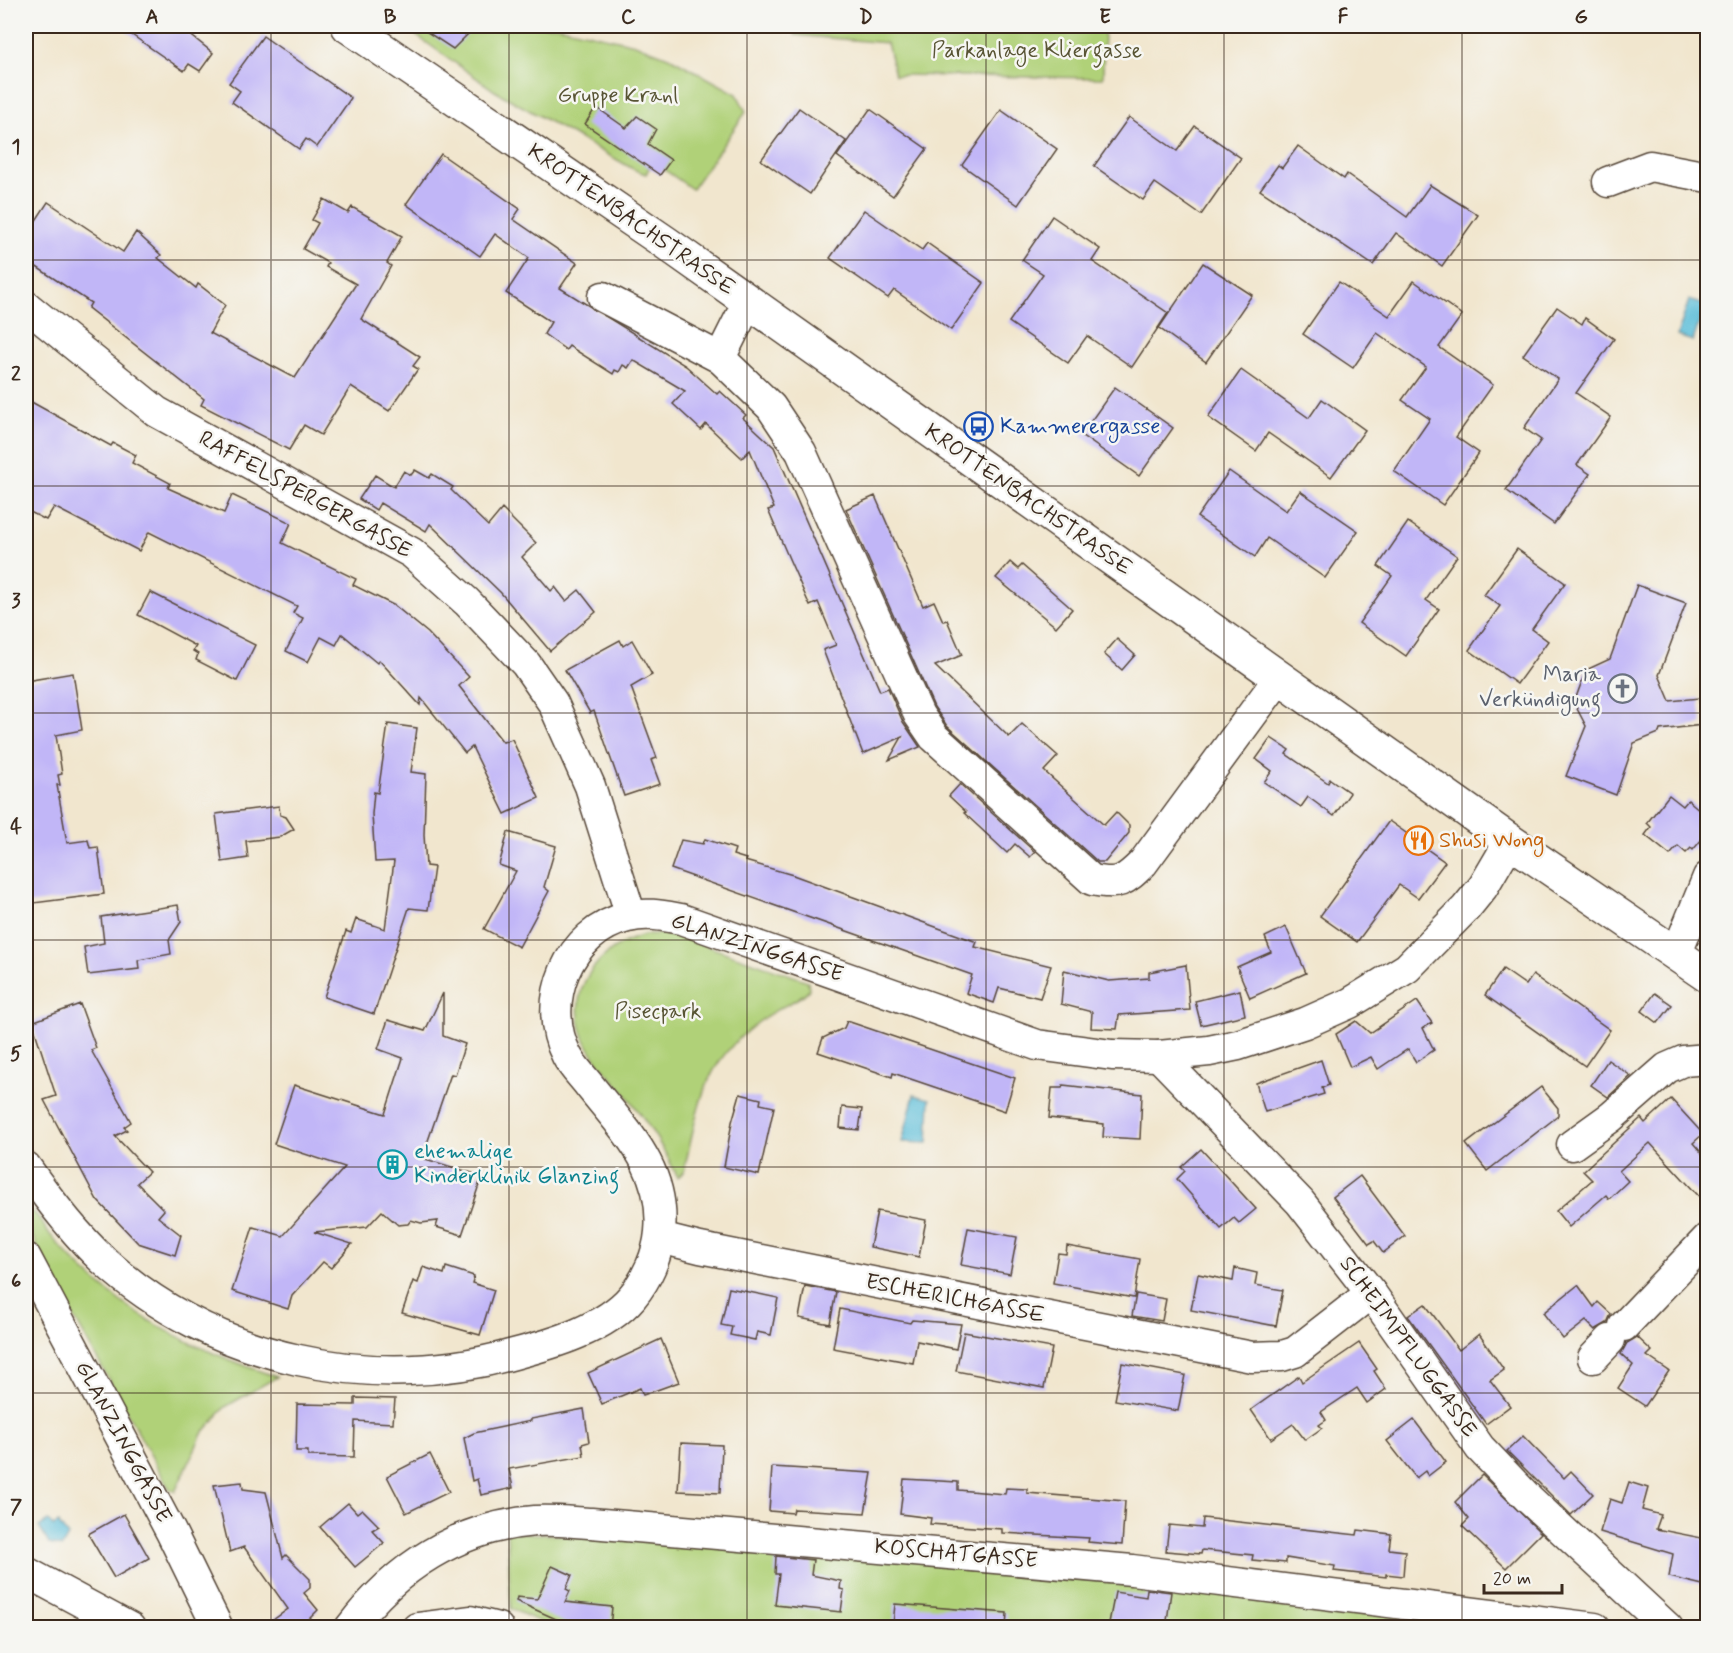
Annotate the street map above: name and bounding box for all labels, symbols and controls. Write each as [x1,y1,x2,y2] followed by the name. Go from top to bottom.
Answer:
[145,4,159,31] text: A
[384,4,397,31] text: B
[621,4,636,31] text: C
[859,4,873,31] text: D
[1099,4,1111,31] text: E
[1338,4,1349,31] text: F
[1574,4,1588,31] text: G
[932,37,1142,68] park label: Parkanlage Kliergasse
[558,82,678,110] park label: Gruppe Kranl
[12,134,20,161] text: 1
[522,138,740,302] street label: KROTTENBACHSTRASSE
[11,361,21,388] text: 2
[963,411,995,443] bus stop icon: Kammerergasse
[1000,413,1160,444] place label: Kammerergasse
[919,418,1137,582] street label: KROTTENBACHSTRASSE
[194,425,417,565] street label: RAFFELSPERGERGASSE
[11,588,21,615] text: 3
[1479,661,1602,717] place label: Maria Verkündigung
[1606,672,1638,704] church icon: Maria Verkündigung
[10,814,22,841] text: 4
[1402,825,1434,857] restaurant icon: Shusi Wong
[1439,827,1544,858] place label: Shusi Wong
[667,907,847,989] street label: GLANZINGGASSE
[615,998,702,1026] park label: Pisecpark
[10,1041,22,1068] text: 5
[414,1138,619,1194] place label: ehemalige Kinderklinik Glanzing
[377,1149,409,1181] building icon: ehemalige Kinderklinik Glanzing
[1333,1251,1483,1443] street label: SCHEIMPFLUGGASSE
[11,1268,21,1295] text: 6
[863,1268,1047,1330] street label: ESCHERICHGASSE
[69,1356,178,1528] street label: GLANZINGGASSE
[10,1494,22,1521] text: 7
[873,1533,1039,1575] street label: KOSCHATGASSE
[1484,1557,1562,1595] scale bar
[1493,1567,1531,1591] text: 20 m

